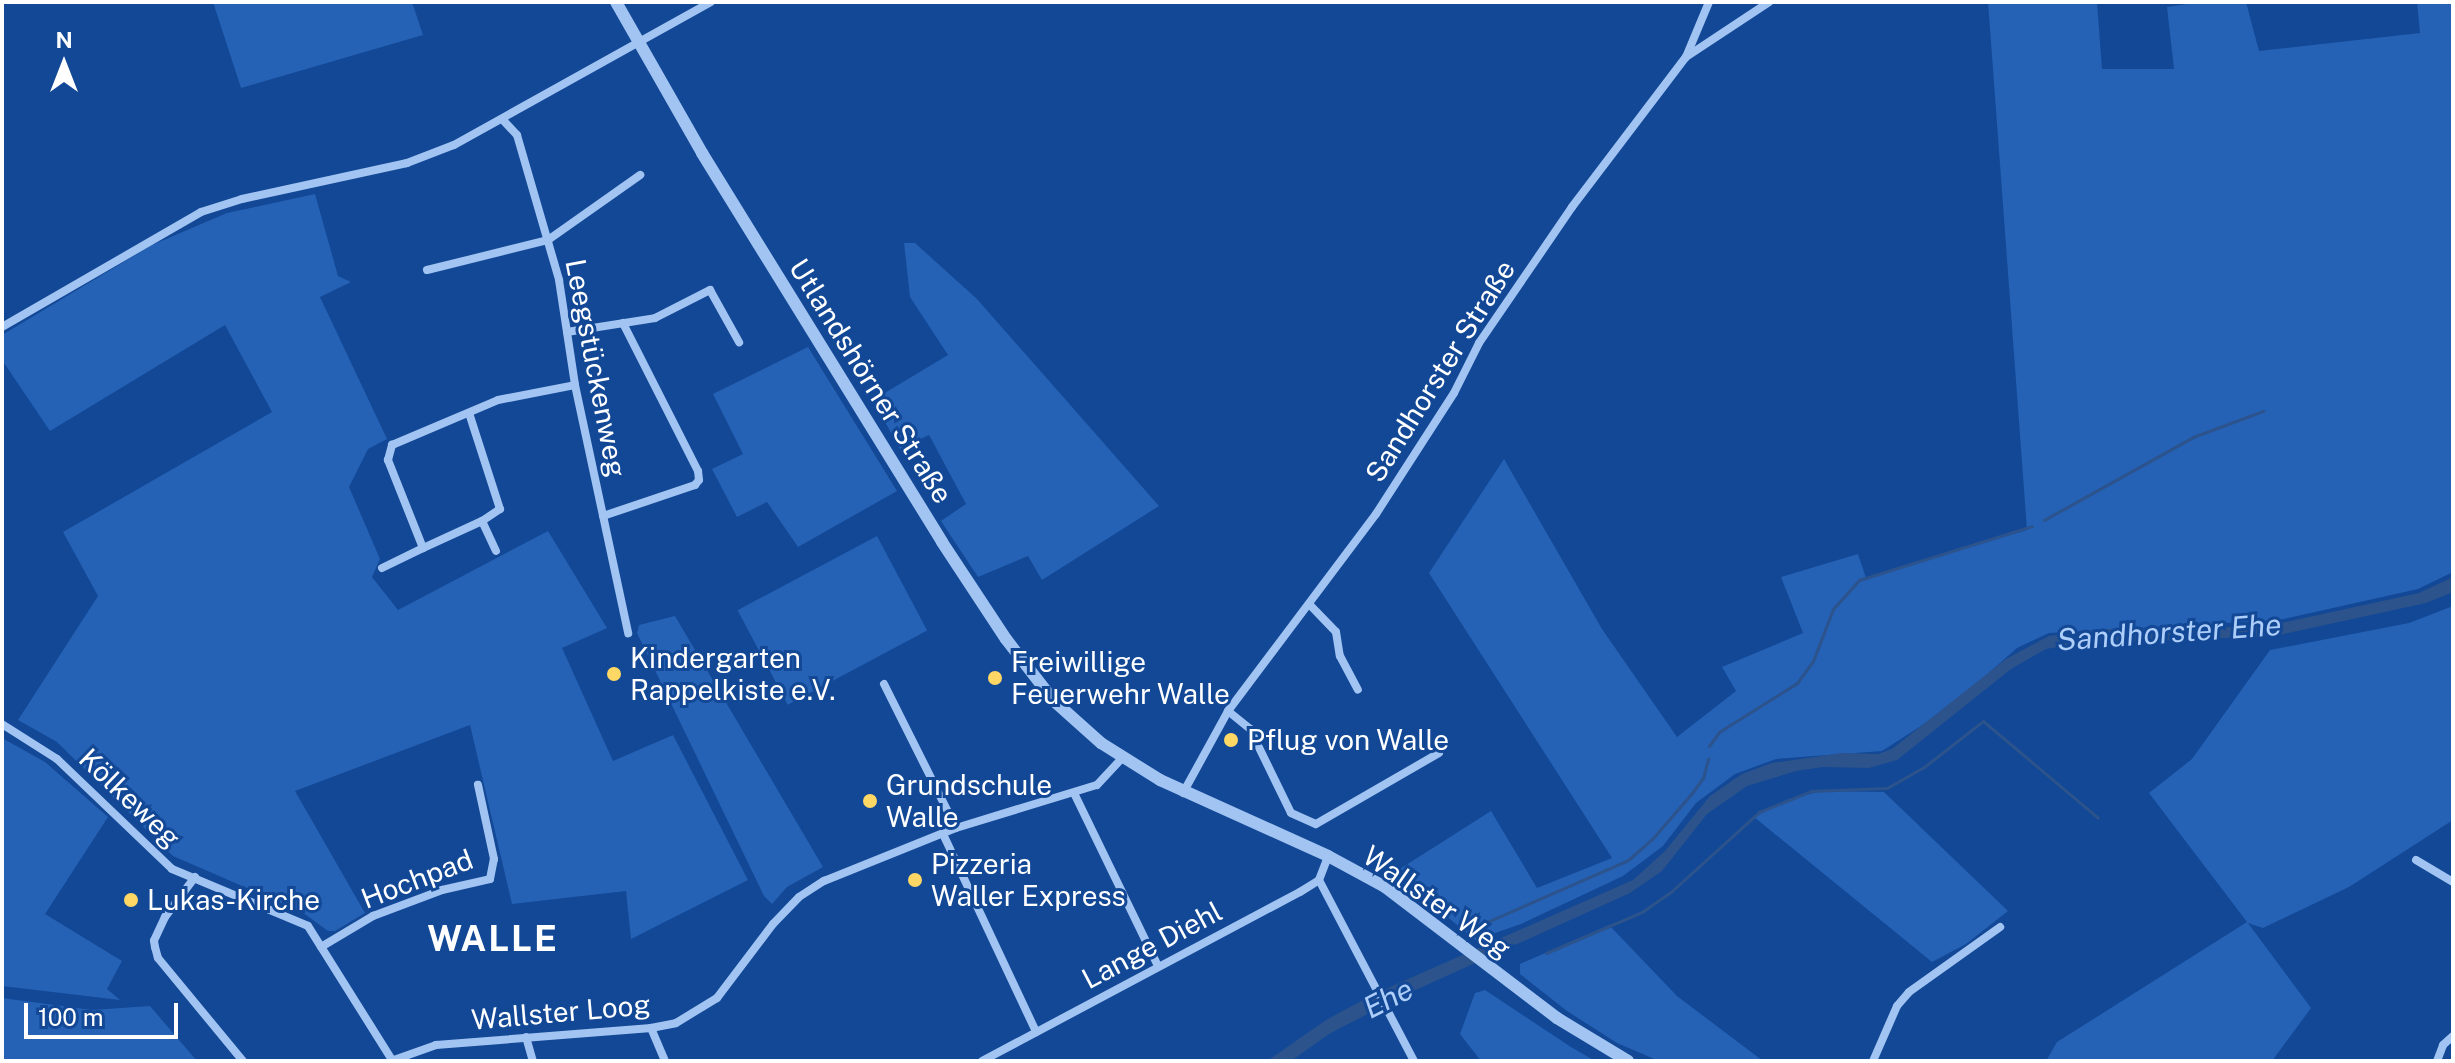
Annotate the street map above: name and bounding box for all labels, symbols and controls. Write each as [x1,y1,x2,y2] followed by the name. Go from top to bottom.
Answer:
[24,24,104,104] north arrow
[55,27,73,53] text: N
[782,253,960,509] street label: Utlandshörner Straße
[1358,254,1522,488] street label: Sandhorster Straße
[558,256,634,480] street label: Leegstückenweg
[2056,606,2282,658] water label: Sandhorster Ehe
[630,641,836,707] place label: Kindergarten Rappelkiste e.V.
[1011,645,1230,711] place label: Freiwillige Feuerwehr Walle
[605,665,623,683] marker: Kindergarten Rappelkiste e.V.
[986,669,1004,687] marker: Freiwillige Feuerwehr Walle
[1247,723,1450,757] place label: Pflug von Walle
[1222,731,1240,749] marker: Pflug von Walle
[72,741,188,855] street label: Kölkeweg
[886,768,1052,834] place label: Grundschule Walle
[861,792,879,810] marker: Grundschule Walle
[1356,838,1518,966] street label: Wallster Weg
[356,842,478,916] street label: Hochpad
[931,847,1126,913] place label: Pizzeria Waller Express
[906,871,924,889] marker: Pizzeria Waller Express
[147,883,320,917] place label: Lukas-Kirche
[122,891,140,909] marker: Lukas-Kirche
[1076,894,1228,996] street label: Lange Diehl
[427,917,559,961] district label: WALLE
[1357,970,1419,1026] water label: Ehe
[28,987,182,1037] scale bar
[470,987,652,1037] street label: Wallster Loog
[38,1003,104,1031] text: 100 m

